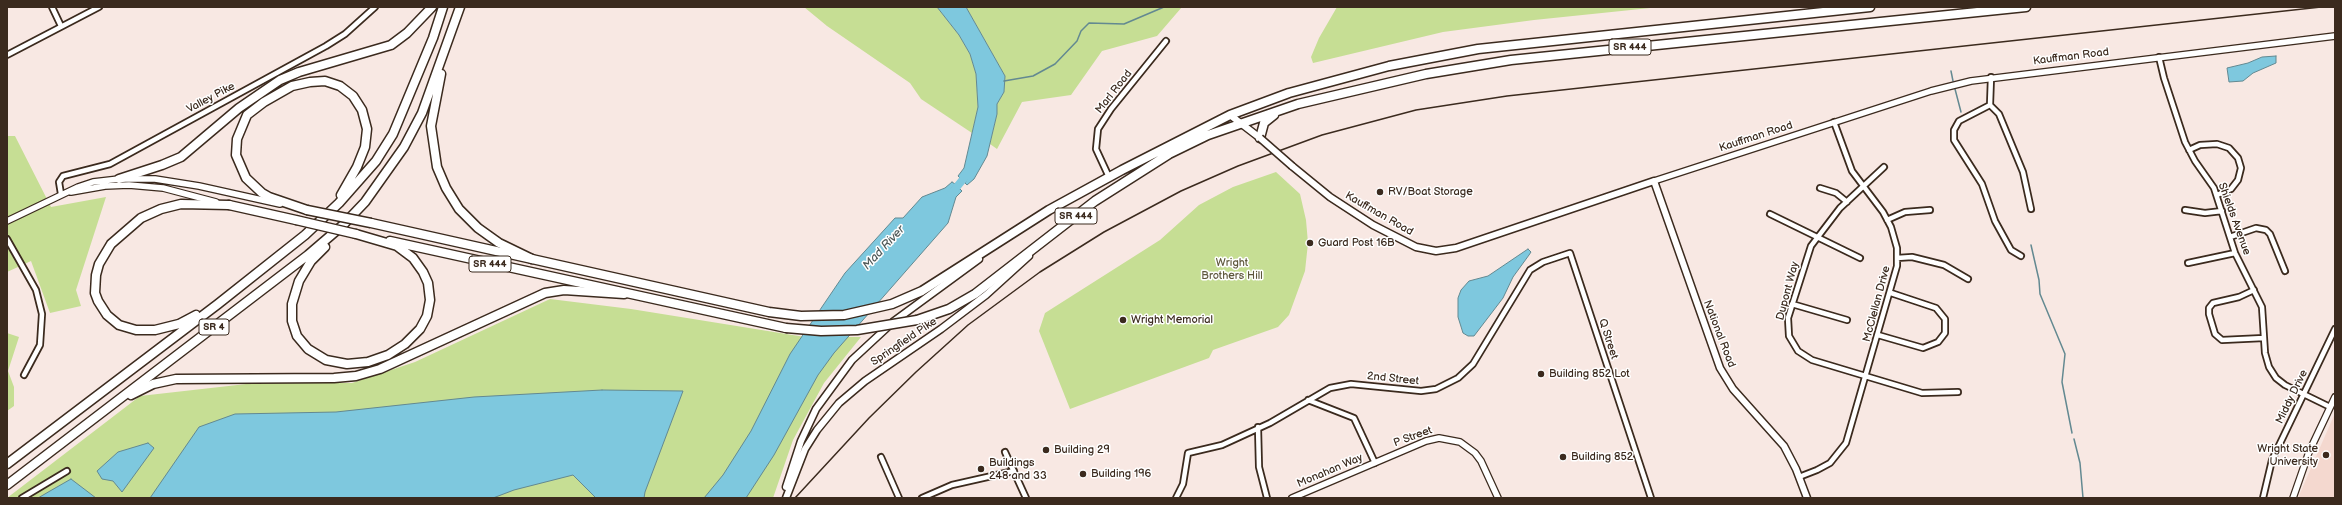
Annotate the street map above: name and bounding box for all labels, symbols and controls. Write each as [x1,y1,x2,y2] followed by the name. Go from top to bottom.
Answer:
[1609,39,1651,55] road number: SR 444
[2032,46,2110,68] street label: Kauffman Road
[1093,68,1135,116] street label: Marl Road
[185,80,237,116] street label: Valley Pike
[1718,119,1794,155] street label: Kauffman Road
[2215,181,2253,257] street label: Shields Avenue
[1388,185,1473,199] place label: RV/Boat Storage
[1375,187,1385,197] marker: RV/Boat Storage
[1343,189,1415,239] street label: Kauffman Road
[1055,208,1097,224] road number: SR 444
[860,223,908,273] water label: Mad River
[1318,236,1395,250] place label: Guard Post 16B
[1305,238,1315,248] marker: Guard Post 16B
[469,256,511,272] road number: SR 444
[1201,256,1263,282] park label: Wright Brothers Hill
[1774,260,1802,322] street label: Dupont Way
[1861,265,1893,343] street label: McClellan Drive
[1700,298,1738,370] street label: National Road
[1131,313,1213,327] place label: Wright Memorial
[868,315,940,369] street label: Springfield Pike
[1118,315,1128,325] marker: Wright Memorial
[1595,317,1621,361] street label: Q Street
[199,319,229,335] road number: SR 4
[1549,367,1630,381] place label: Building 852 Lot
[2273,368,2311,426] street label: Middy Drive
[1536,369,1546,379] marker: Building 852 Lot
[1366,370,1420,388] street label: 2nd Street
[1392,424,1434,450] street label: P Street
[2257,442,2318,468] place label: Wright State University
[1054,443,1110,457] place label: Building 29
[1041,445,1051,455] marker: Building 29
[1571,450,1633,464] place label: Building 852
[2321,450,2331,460] marker: Wright State University
[1295,451,1365,491] street label: Monahan Way
[1558,452,1568,462] marker: Building 852
[989,456,1047,482] place label: Buildings 248 and 33
[976,464,986,474] marker: Buildings 248 and 33
[1091,467,1151,481] place label: Building 196
[1078,469,1088,479] marker: Building 196

